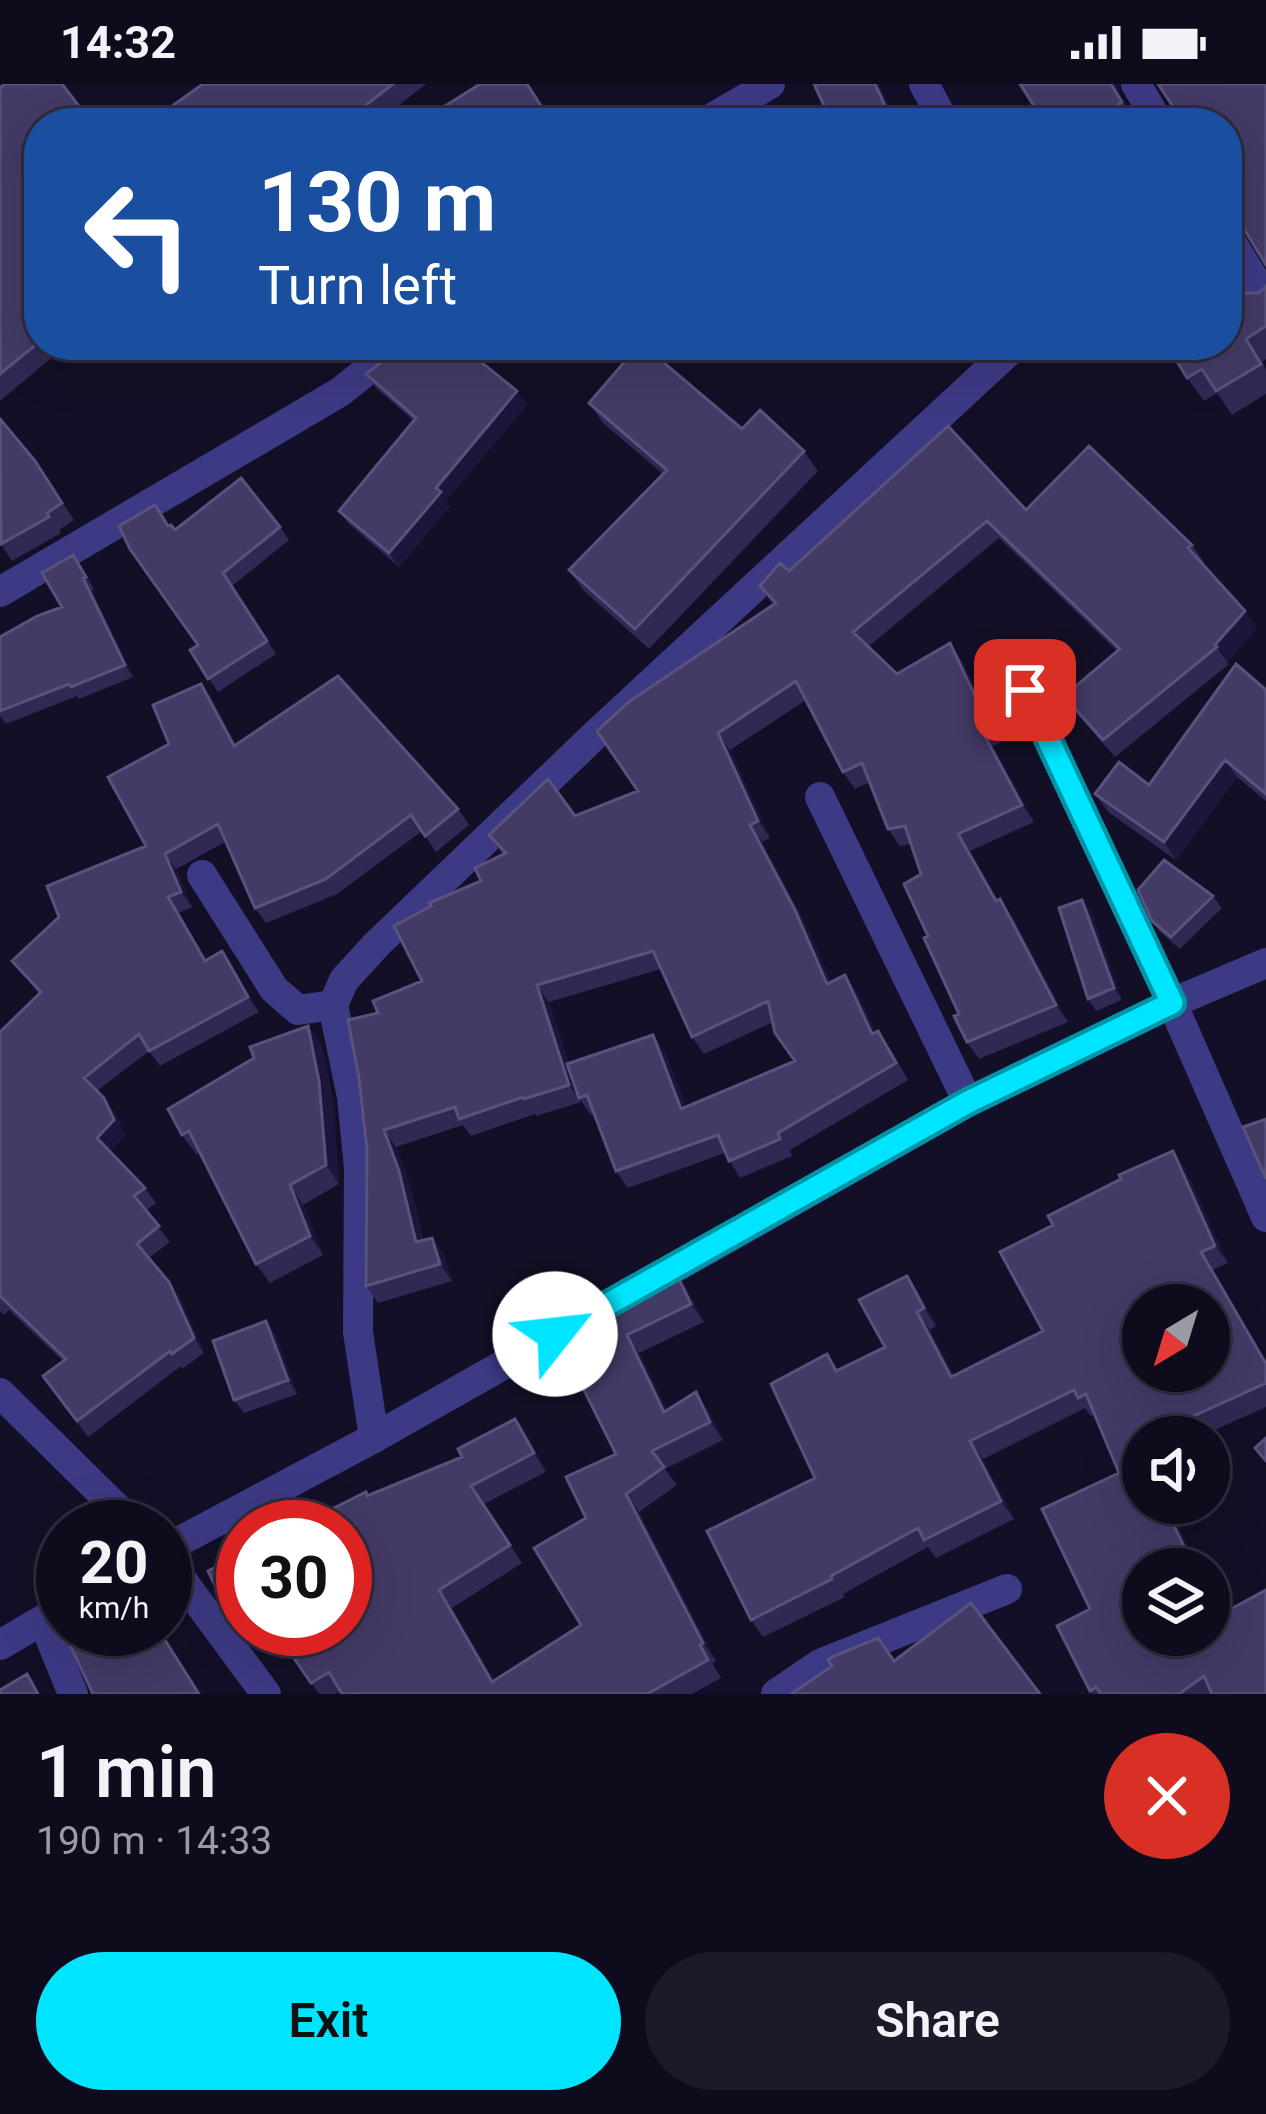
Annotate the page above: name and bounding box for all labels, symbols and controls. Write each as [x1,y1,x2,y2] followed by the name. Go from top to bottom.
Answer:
[60,16,176,69] text: 14:32
[258,153,496,252] text: 130 m
[60,156,216,312] icon: left
[258,254,457,317] text: Turn left
[974,639,1076,741] pin
[992,657,1058,723] icon: arrive
[492,1271,618,1397] position arrow
[1122,1284,1230,1392] north arrow
[1122,1284,1230,1656] map controls
[1122,1416,1230,1524] button: sound
[216,1500,372,1656] speed limit sign: 30
[80,1527,148,1598] text: 20
[1122,1548,1230,1656] button: layers
[79,1590,149,1625] text: km/h
[36,1730,217,1815] text: 1 min
[1104,1733,1230,1859] button: close
[36,1818,272,1864] text: 190 m · 14:33
[36,1952,621,2090] button: Exit
[645,1952,1230,2090] button: Share

